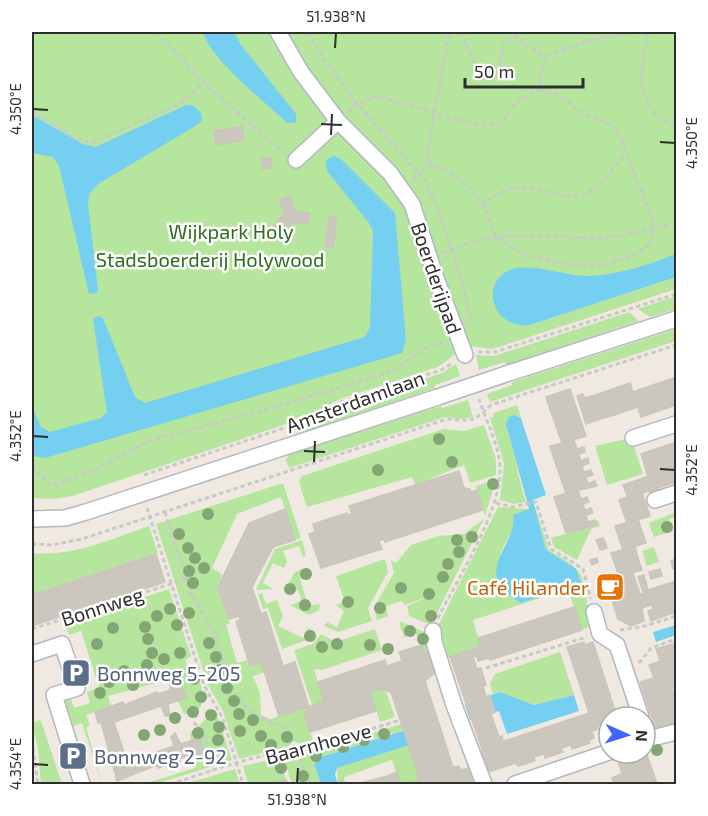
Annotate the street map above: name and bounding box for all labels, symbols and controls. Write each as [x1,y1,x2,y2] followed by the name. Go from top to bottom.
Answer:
[306,7,366,25] text: 51.938°N
[465,51,584,89] scale bar
[474,60,514,82] text: 50 m
[6,83,24,135] text: 4.350°E
[682,117,700,169] text: 4.350°E
[169,219,294,243] park label: Wijkpark Holy
[407,219,467,337] street label: Boerderijpad
[96,247,324,271] park label: Stadsboerderij Holywood
[282,365,428,437] street label: Amsterdamlaan
[6,410,24,462] text: 4.352°E
[682,444,700,496] text: 4.352°E
[594,571,626,603] cafe icon: Café Hilander
[467,575,589,599] place label: Café Hilander
[58,581,146,631] street label: Bonnweg
[60,657,92,689] parking icon: Bonnweg 5-205
[97,661,241,685] place label: Bonnweg 5-205
[597,705,657,765] north arrow
[262,717,374,769] street label: Baarnhoeve
[633,730,652,742] text: N
[6,738,24,790] text: 4.354°E
[57,740,89,772] parking icon: Bonnweg 2-92
[94,744,227,768] place label: Bonnweg 2-92
[267,790,327,808] text: 51.938°N

